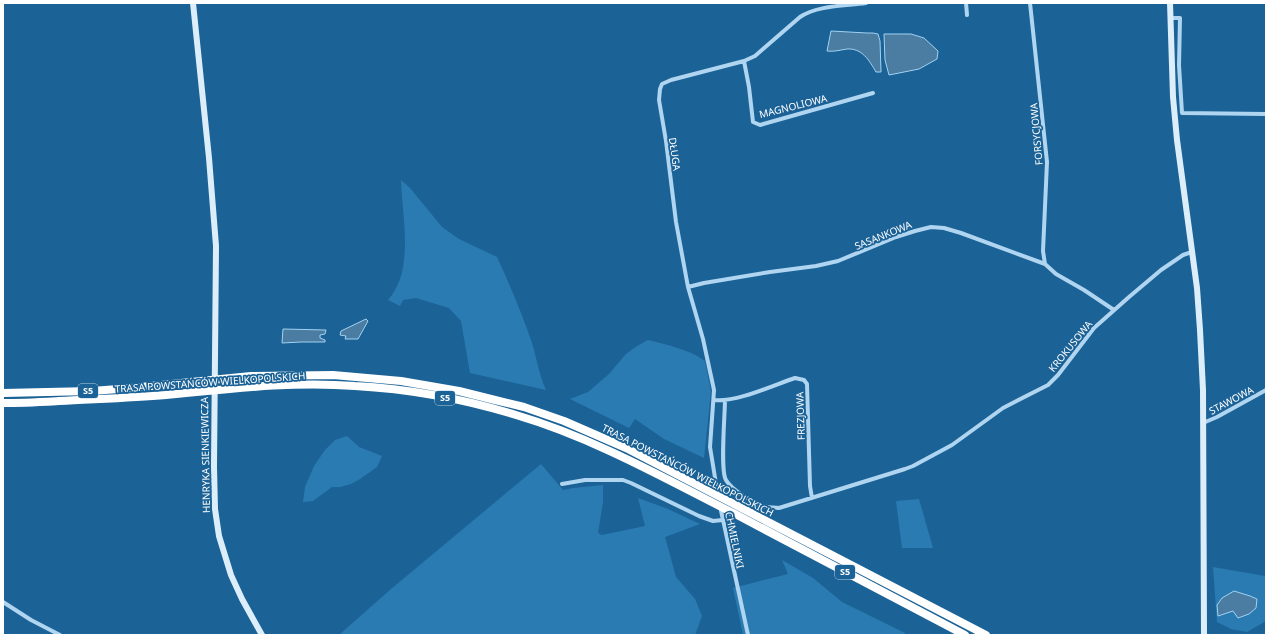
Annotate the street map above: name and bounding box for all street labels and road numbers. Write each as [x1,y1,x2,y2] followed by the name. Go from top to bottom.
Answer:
[758,91,829,121] street label: MAGNOLIOWA
[1026,102,1046,166] street label: FORSYCJOWA
[666,136,684,172] street label: DŁUGA
[852,217,914,253] street label: SASANKOWA
[1045,317,1095,375] street label: KROKUSOWA
[114,368,306,396] street label: TRASA POWSTAŃCÓW WIELKOPOLSKICH
[1206,382,1256,418] street label: STAWOWA
[78,384,98,398] road number: S5
[435,391,455,405] road number: S5
[792,391,808,440] street label: FREZJOWA
[197,396,213,513] street label: HENRYKA SIENKIEWICZA
[600,420,776,520] street label: TRASA POWSTAŃCÓW WIELKOPOLSKICH
[722,510,748,570] street label: CHMIELNIKI
[835,565,855,579] road number: S5

